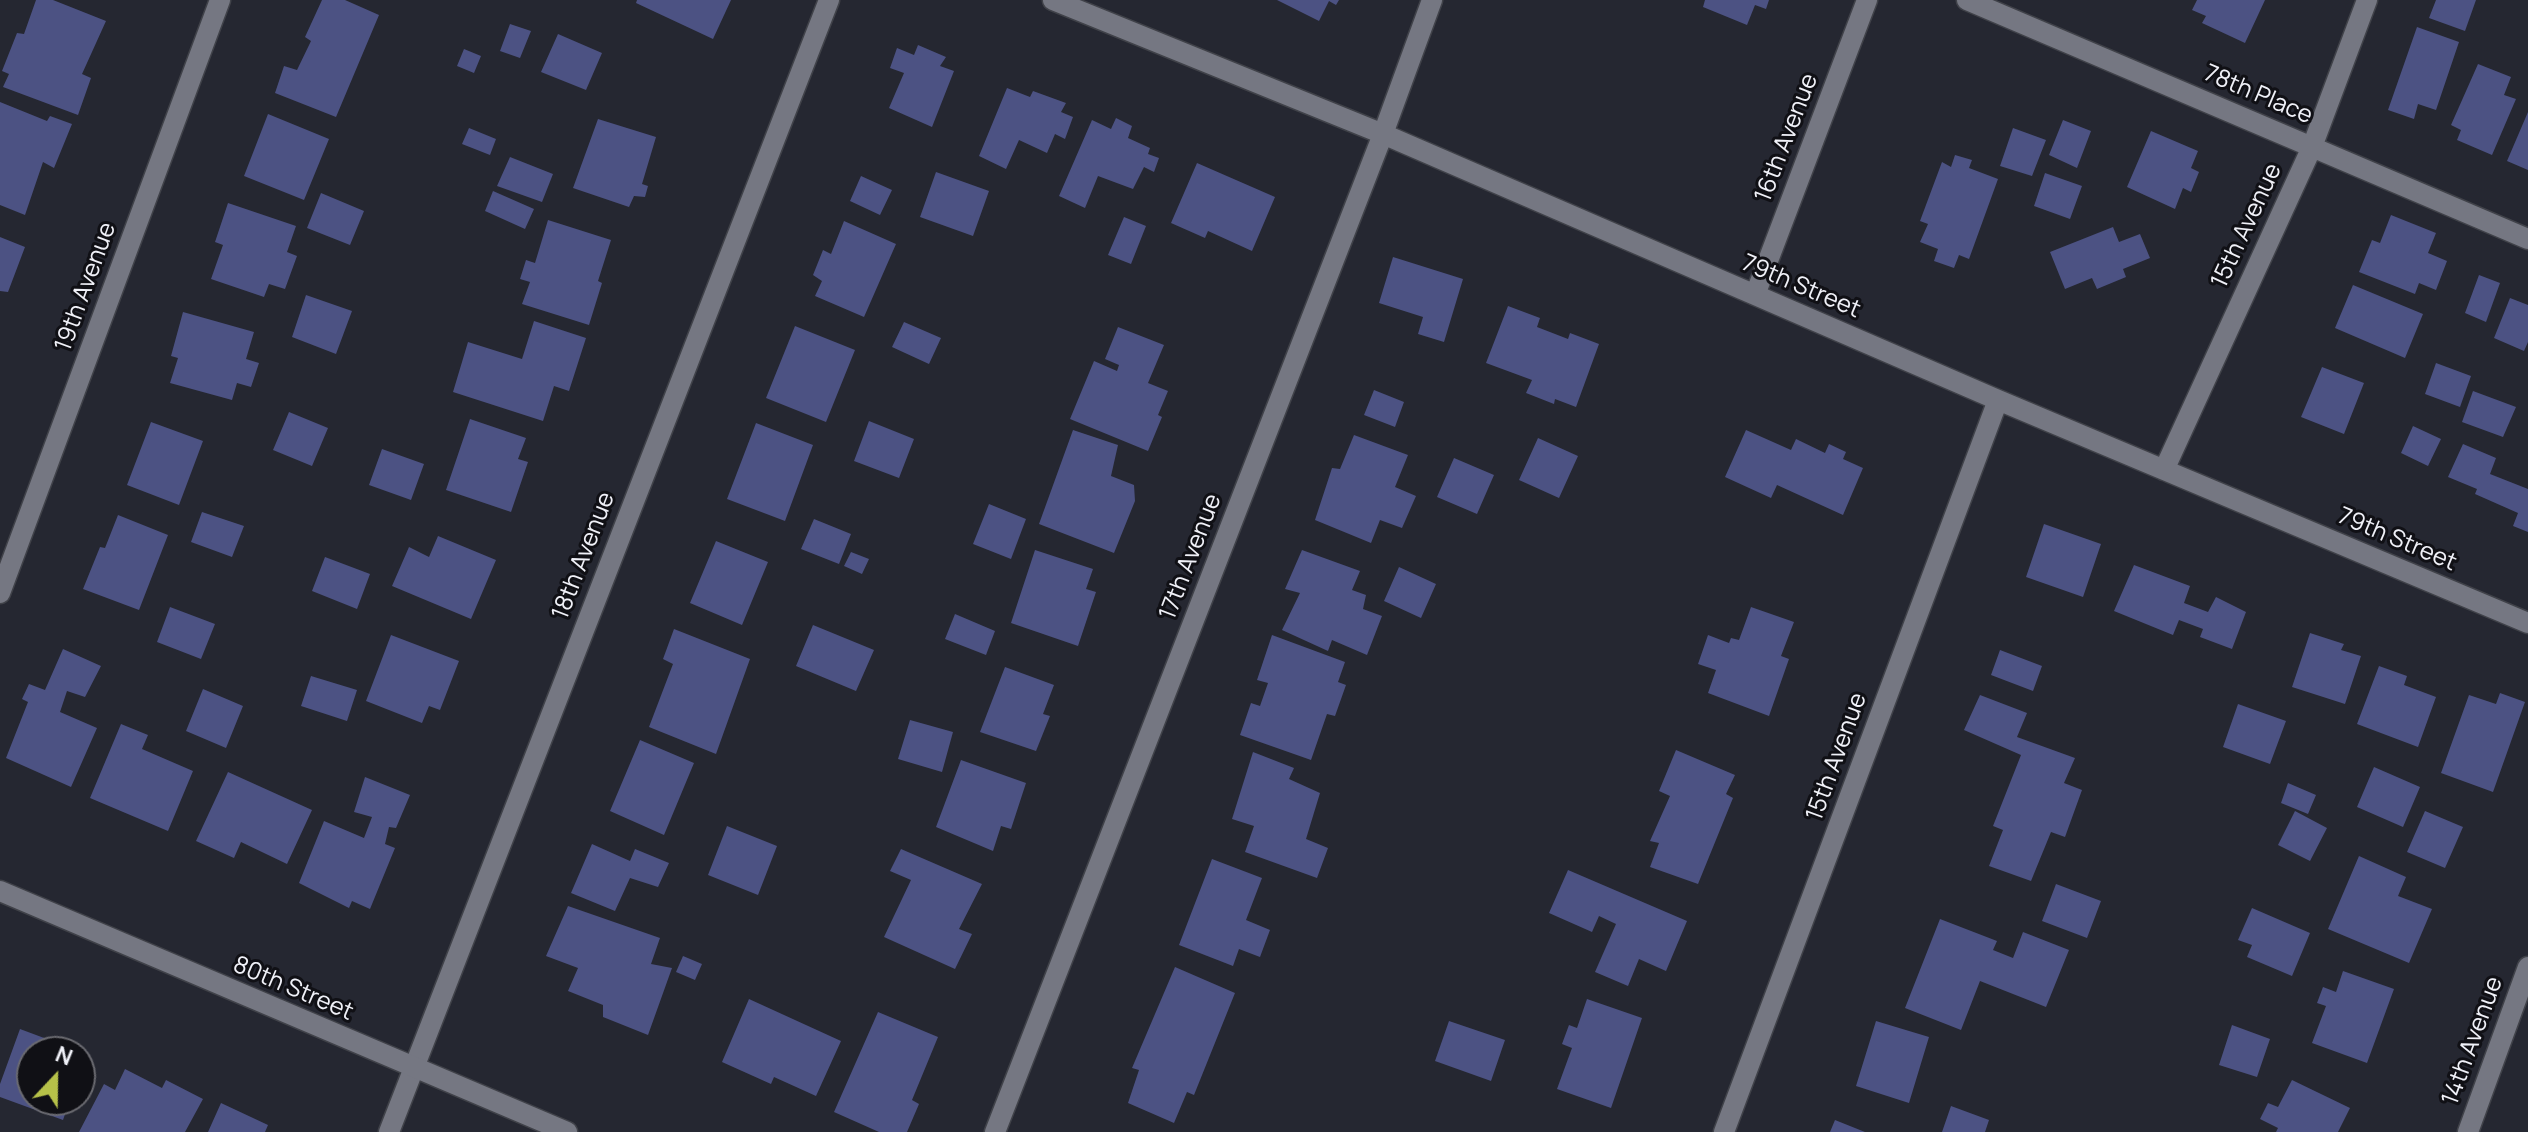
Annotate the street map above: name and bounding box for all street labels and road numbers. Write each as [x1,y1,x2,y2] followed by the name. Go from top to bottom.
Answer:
[2199,59,2317,131] street label: 78th Place
[1749,70,1825,206] street label: 16th Avenue
[2206,159,2288,293] street label: 15th Avenue
[49,219,123,355] street label: 19th Avenue
[1737,249,1865,325] street label: 79th Street
[547,488,621,624] street label: 18th Avenue
[1154,490,1228,624] street label: 17th Avenue
[2333,502,2461,578] street label: 79th Street
[1801,689,1873,825] street label: 15th Avenue
[229,951,357,1027] street label: 80th Street
[2436,973,2510,1109] street label: 14th Avenue

